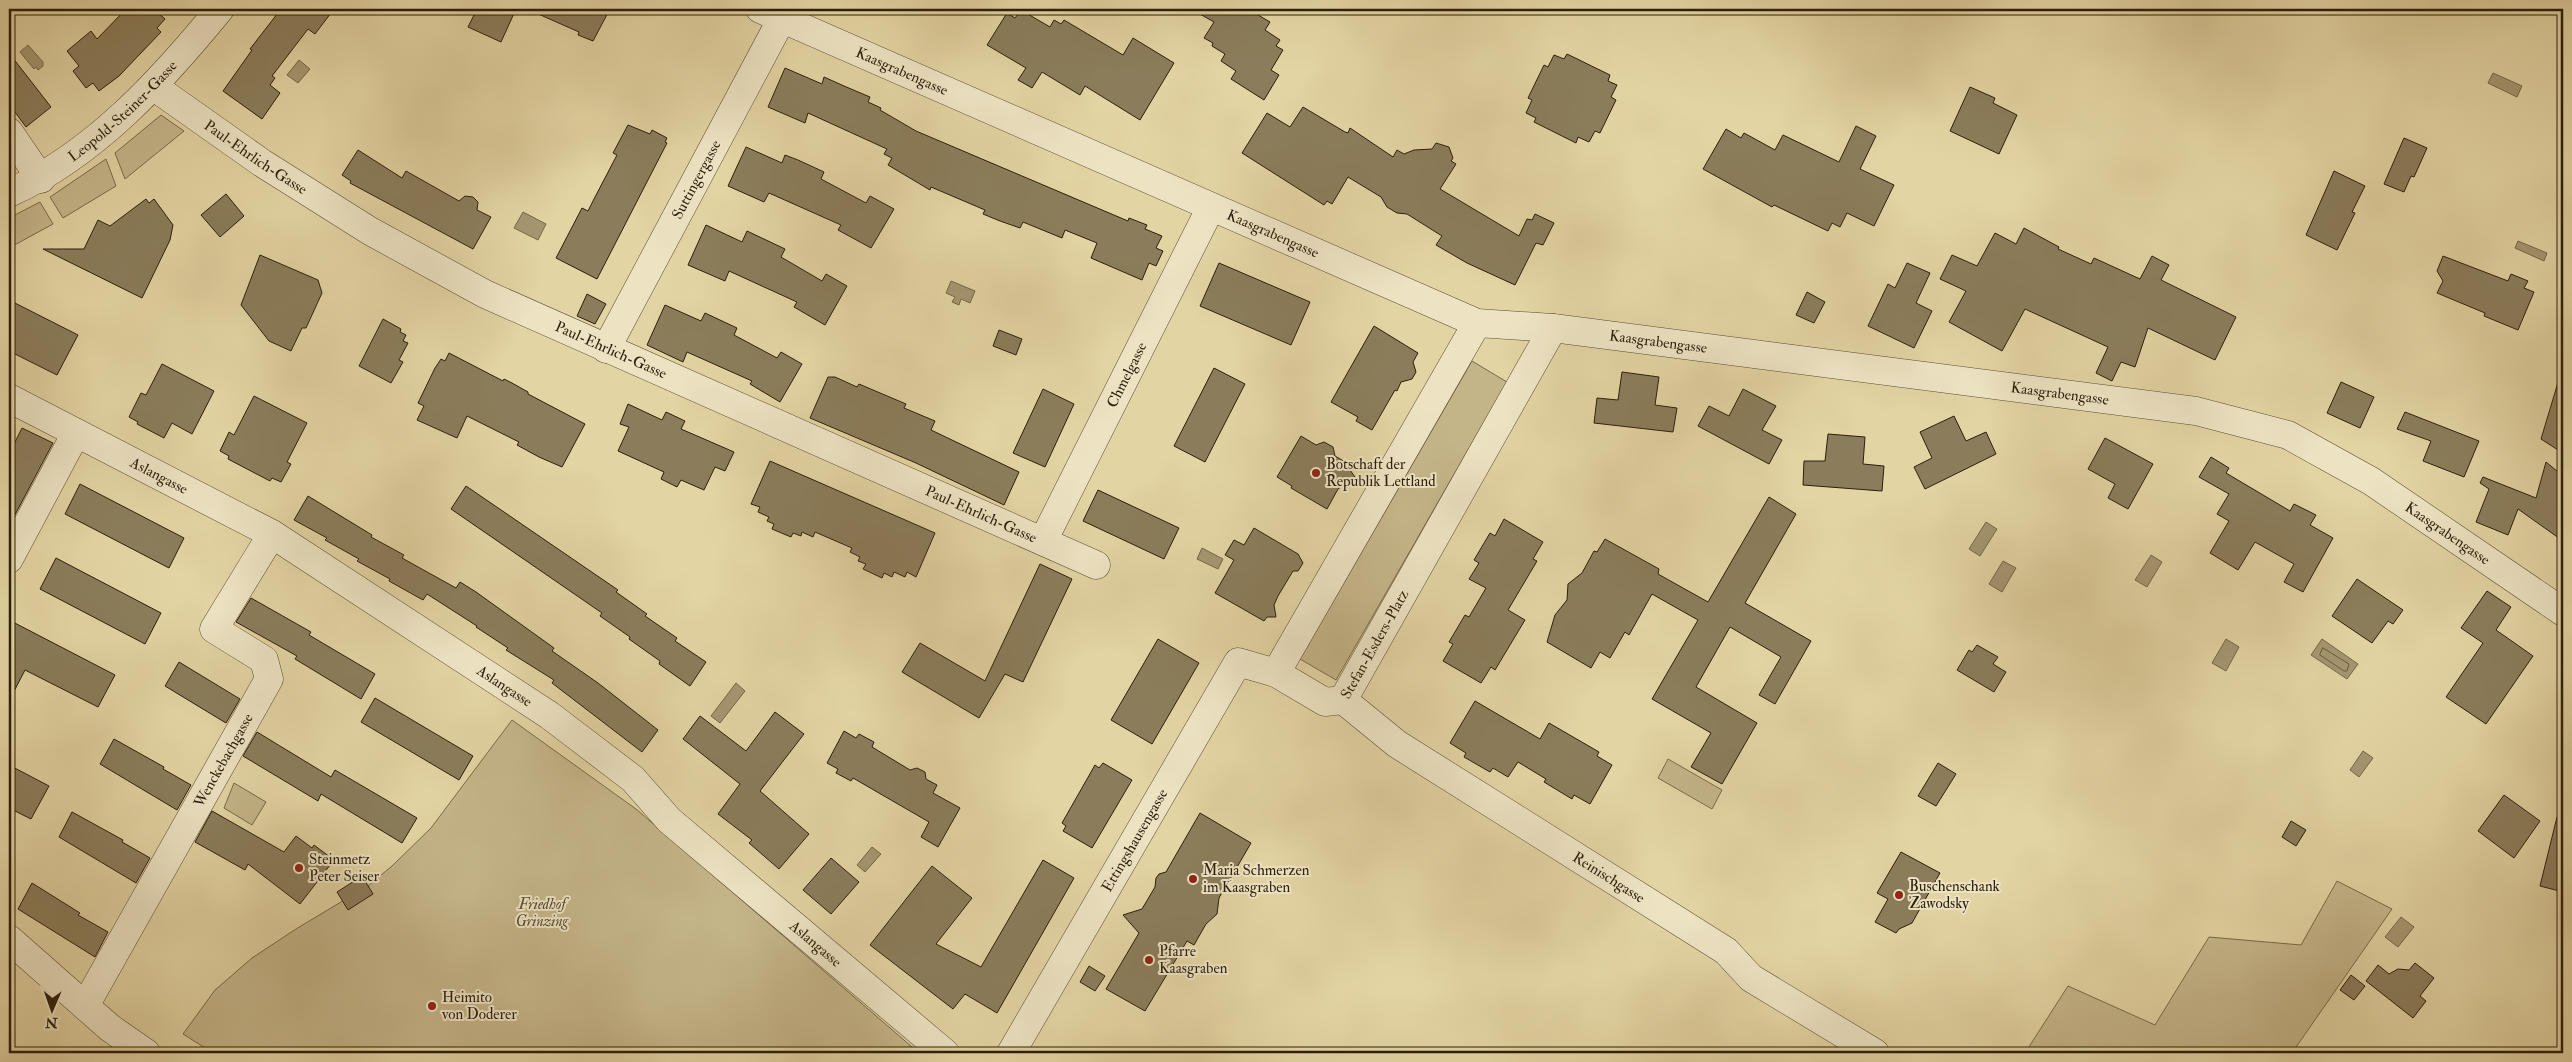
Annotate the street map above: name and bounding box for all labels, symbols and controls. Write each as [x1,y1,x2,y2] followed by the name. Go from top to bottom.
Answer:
[853,43,951,100] street label: Kaasgrabengasse
[65,57,182,166] street label: Leopold-Steiner-Gasse
[200,116,311,199] street label: Paul-Ehrlich-Gasse
[668,137,725,223] street label: Suttingergasse
[1224,206,1322,263] street label: Kaasgrabengasse
[552,317,670,383] street label: Paul-Ehrlich-Gasse
[1608,326,1708,358] street label: Kaasgrabengasse
[1103,339,1151,411] street label: Chmelgasse
[2010,378,2110,410] street label: Kaasgrabengasse
[126,453,191,499] street label: Aslangasse
[1326,455,1436,492] place label: Botschaft der Republik Lettland
[1310,467,1322,479] marker: Botschaft der Republik Lettland
[922,481,1040,548] street label: Paul-Ehrlich-Gasse
[2401,498,2493,569] street label: Kaasgrabengasse
[1337,587,1413,702] street label: Stefan-Esders-Platz
[472,661,536,712] street label: Aslangasse
[189,710,258,812] street label: Wenckebachgasse
[1098,786,1172,895] street label: Ettingshausengasse
[1569,848,1648,908] street label: Reinischgasse
[309,850,380,886] place label: Steinmetz Peter Seiser
[1203,861,1310,897] place label: Maria Schmerzen im Kaasgraben
[293,862,305,874] marker: Steinmetz Peter Seiser
[1187,873,1199,885] marker: Maria Schmerzen im Kaasgraben
[1909,877,2000,913] place label: Buschenschank Zawodsky
[1893,889,1905,901] marker: Buschenschank Zawodsky
[516,895,570,931] park label: Friedhof Grinzing
[784,916,845,972] street label: Aslangasse
[1159,942,1228,978] place label: Pfarre Kaasgraben
[1143,954,1155,966] marker: Pfarre Kaasgraben
[28,984,78,1034] north arrow
[441,988,517,1024] place label: Heimito von Doderer
[426,1000,438,1012] marker: Heimito von Doderer
[45,1014,59,1031] text: N

